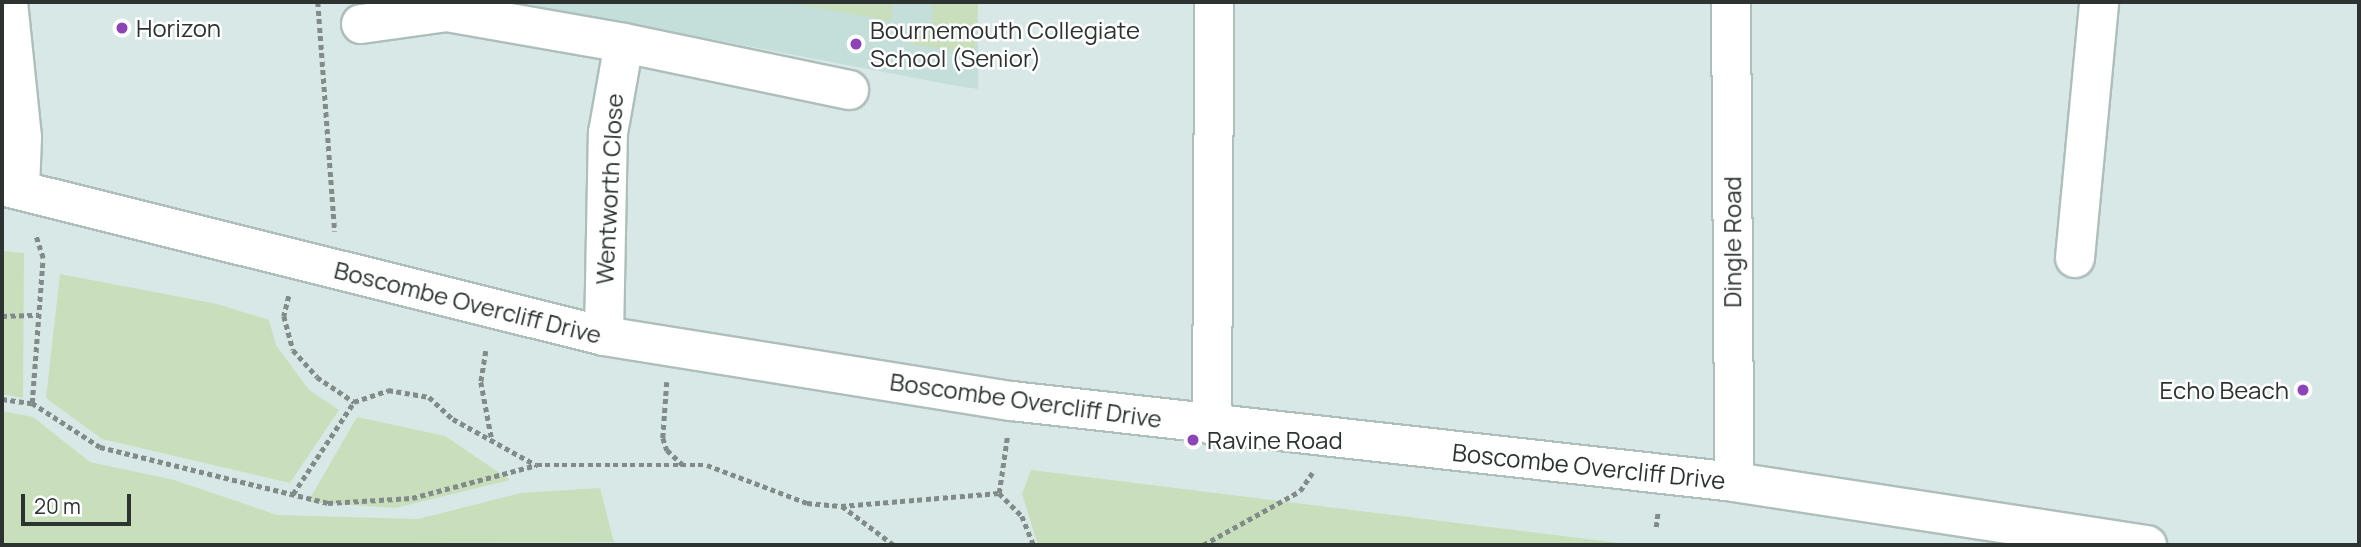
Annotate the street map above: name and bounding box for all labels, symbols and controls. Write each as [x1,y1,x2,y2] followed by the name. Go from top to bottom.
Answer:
[136,14,221,42] place label: Horizon
[870,16,1140,72] place label: Bournemouth Collegiate School (Senior)
[114,20,130,36] marker: Horizon
[848,36,864,52] marker: Bournemouth Collegiate School (Senior)
[590,93,628,285] street label: Wentworth Close
[1718,176,1746,308] street label: Dingle Road
[331,255,605,349] street label: Boscombe Overcliff Drive
[888,367,1164,433] street label: Boscombe Overcliff Drive
[2159,376,2289,404] place label: Echo Beach
[2295,382,2311,398] marker: Echo Beach
[1207,426,1343,454] place label: Ravine Road
[1185,432,1201,448] marker: Ravine Road
[1451,437,1727,495] street label: Boscombe Overcliff Drive
[24,480,135,524] scale bar
[34,492,81,520] text: 20 m

